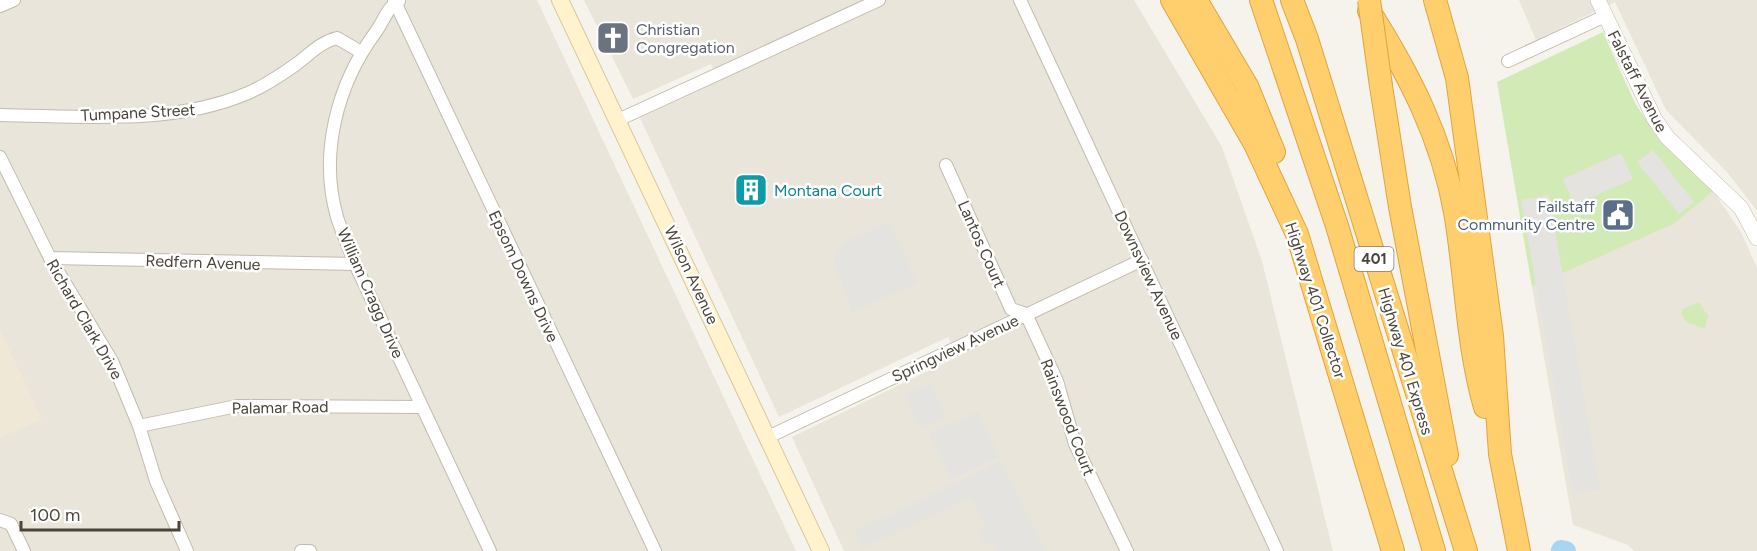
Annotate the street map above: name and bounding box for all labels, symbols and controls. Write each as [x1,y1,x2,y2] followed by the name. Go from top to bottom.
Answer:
[595,20,631,56] church icon: Christian Congregation
[636,20,735,57] place label: Christian Congregation
[1604,27,1672,136] street label: Falstaff Avenue
[80,100,196,125] street label: Tumpane Street
[733,172,769,208] building icon: Montana Court
[774,181,882,200] place label: Montana Court
[1458,197,1595,234] place label: Failstaff Community Centre
[1600,197,1636,233] public building icon: Failstaff Community Centre
[954,198,1009,291] street label: Lantos Court
[485,207,563,345] street label: Epsom Downs Drive
[1110,208,1187,343] street label: Downsview Avenue
[1281,220,1350,381] street label: Highway 401 Collector
[660,223,723,328] street label: Wilson Avenue
[333,225,408,361] street label: William Cragg Drive
[1354,247,1394,271] road number: 401
[145,251,261,274] street label: Redfern Avenue
[42,256,127,383] street label: Richard Clark Drive
[1374,285,1437,437] street label: Highway 401 Express
[889,311,1022,386] street label: Springview Avenue
[1036,356,1099,478] street label: Rainswood Court
[231,397,329,418] street label: Palamar Road
[21,494,178,532] scale bar
[30,504,80,526] text: 100 m

